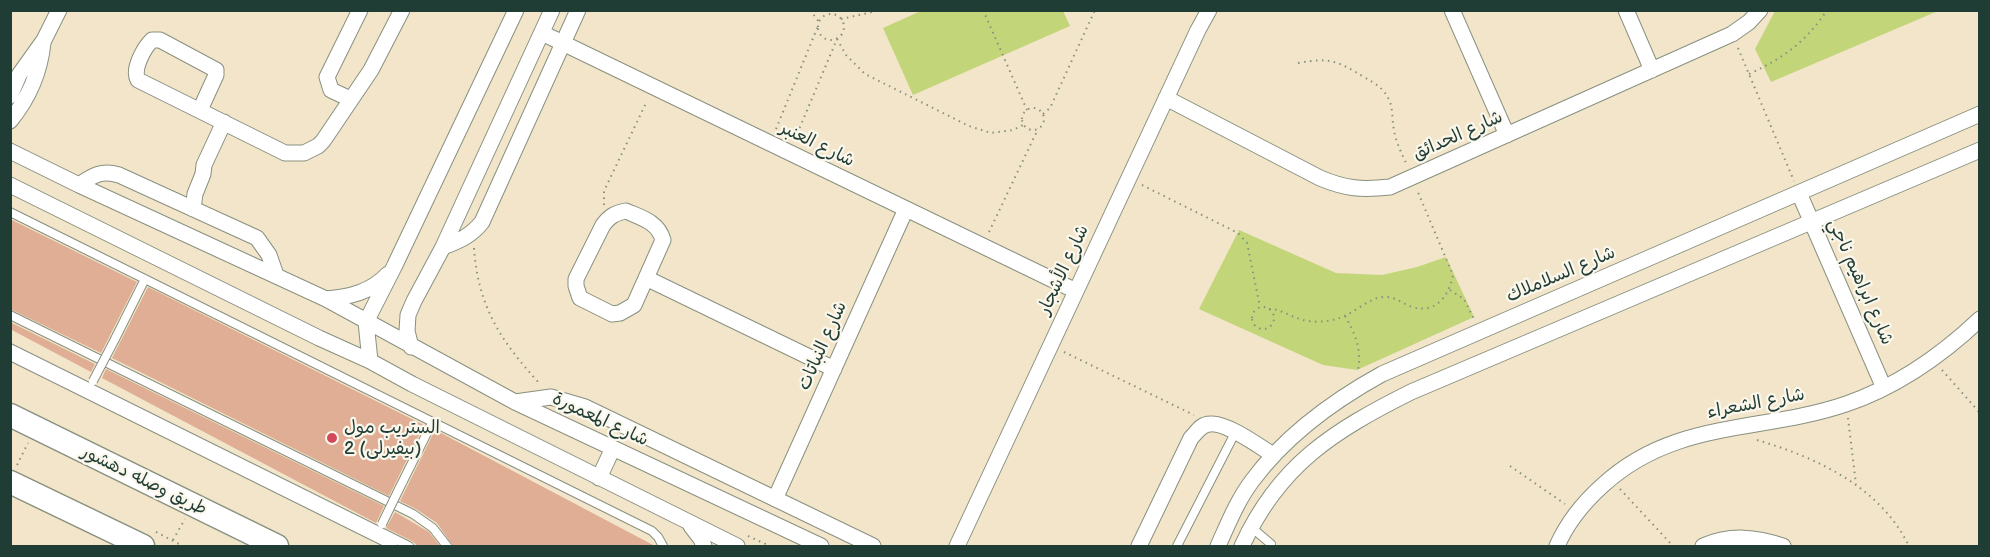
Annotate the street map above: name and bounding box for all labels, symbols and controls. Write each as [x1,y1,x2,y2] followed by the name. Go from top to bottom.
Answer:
[1410,107,1506,165] street label: شارع الحدائق
[776,118,858,172] street label: شارع العنبر
[1823,216,1897,348] street label: شارع ابراهيم ناجي
[1034,222,1094,318] street label: شارع الأشجار
[1503,242,1619,308] street label: شارع السلاملاك
[794,298,852,394] street label: شارع النباتات
[1705,384,1807,424] street label: شارع الشعراء
[548,388,652,452] street label: شارع المعمورة
[344,417,440,460] place label: الستريب مول 2 (بيفيرلى)
[325,431,339,445] marker: الستريب مول 2 (بيفيرلى)
[78,441,210,521] street label: طريق وصله دهشور

